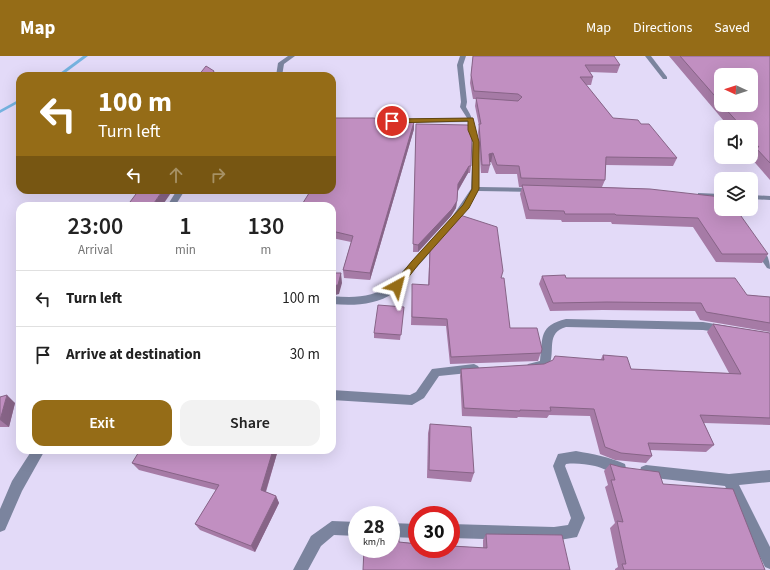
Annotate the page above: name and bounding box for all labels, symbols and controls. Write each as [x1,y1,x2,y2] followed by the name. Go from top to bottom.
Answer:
[20,15,55,42] text: Map
[586,18,611,38] text: Map
[633,18,692,38] text: Directions
[714,18,750,38] text: Saved
[714,68,758,112] north arrow
[714,68,758,216] map controls
[98,82,172,122] text: 100 m
[32,88,84,140] icon: left
[375,104,409,138] pin
[381,110,403,132] icon: arrive
[98,119,160,144] text: Turn left
[714,120,758,164] button: sound
[123,164,145,186] icon: left
[165,164,187,186] icon: ahead
[207,164,229,186] icon: right
[714,172,758,216] button: layers
[68,209,123,244] text: 23:00
[179,209,192,244] text: 1
[248,209,284,244] text: 130
[78,241,113,259] text: Arrival
[175,241,196,259] text: min
[261,241,271,259] text: m
[376,265,418,307] position arrow
[32,288,54,310] icon: left
[66,288,122,309] text: Turn left
[282,288,320,309] text: 100 m
[32,344,54,366] icon: arrive
[66,344,201,365] text: Arrive at destination
[290,344,320,365] text: 30 m
[32,400,172,446] button: Exit
[180,400,320,446] button: Share
[408,506,460,558] speed limit sign: 30
[363,513,385,541] text: 28
[363,535,385,549] text: km/h

